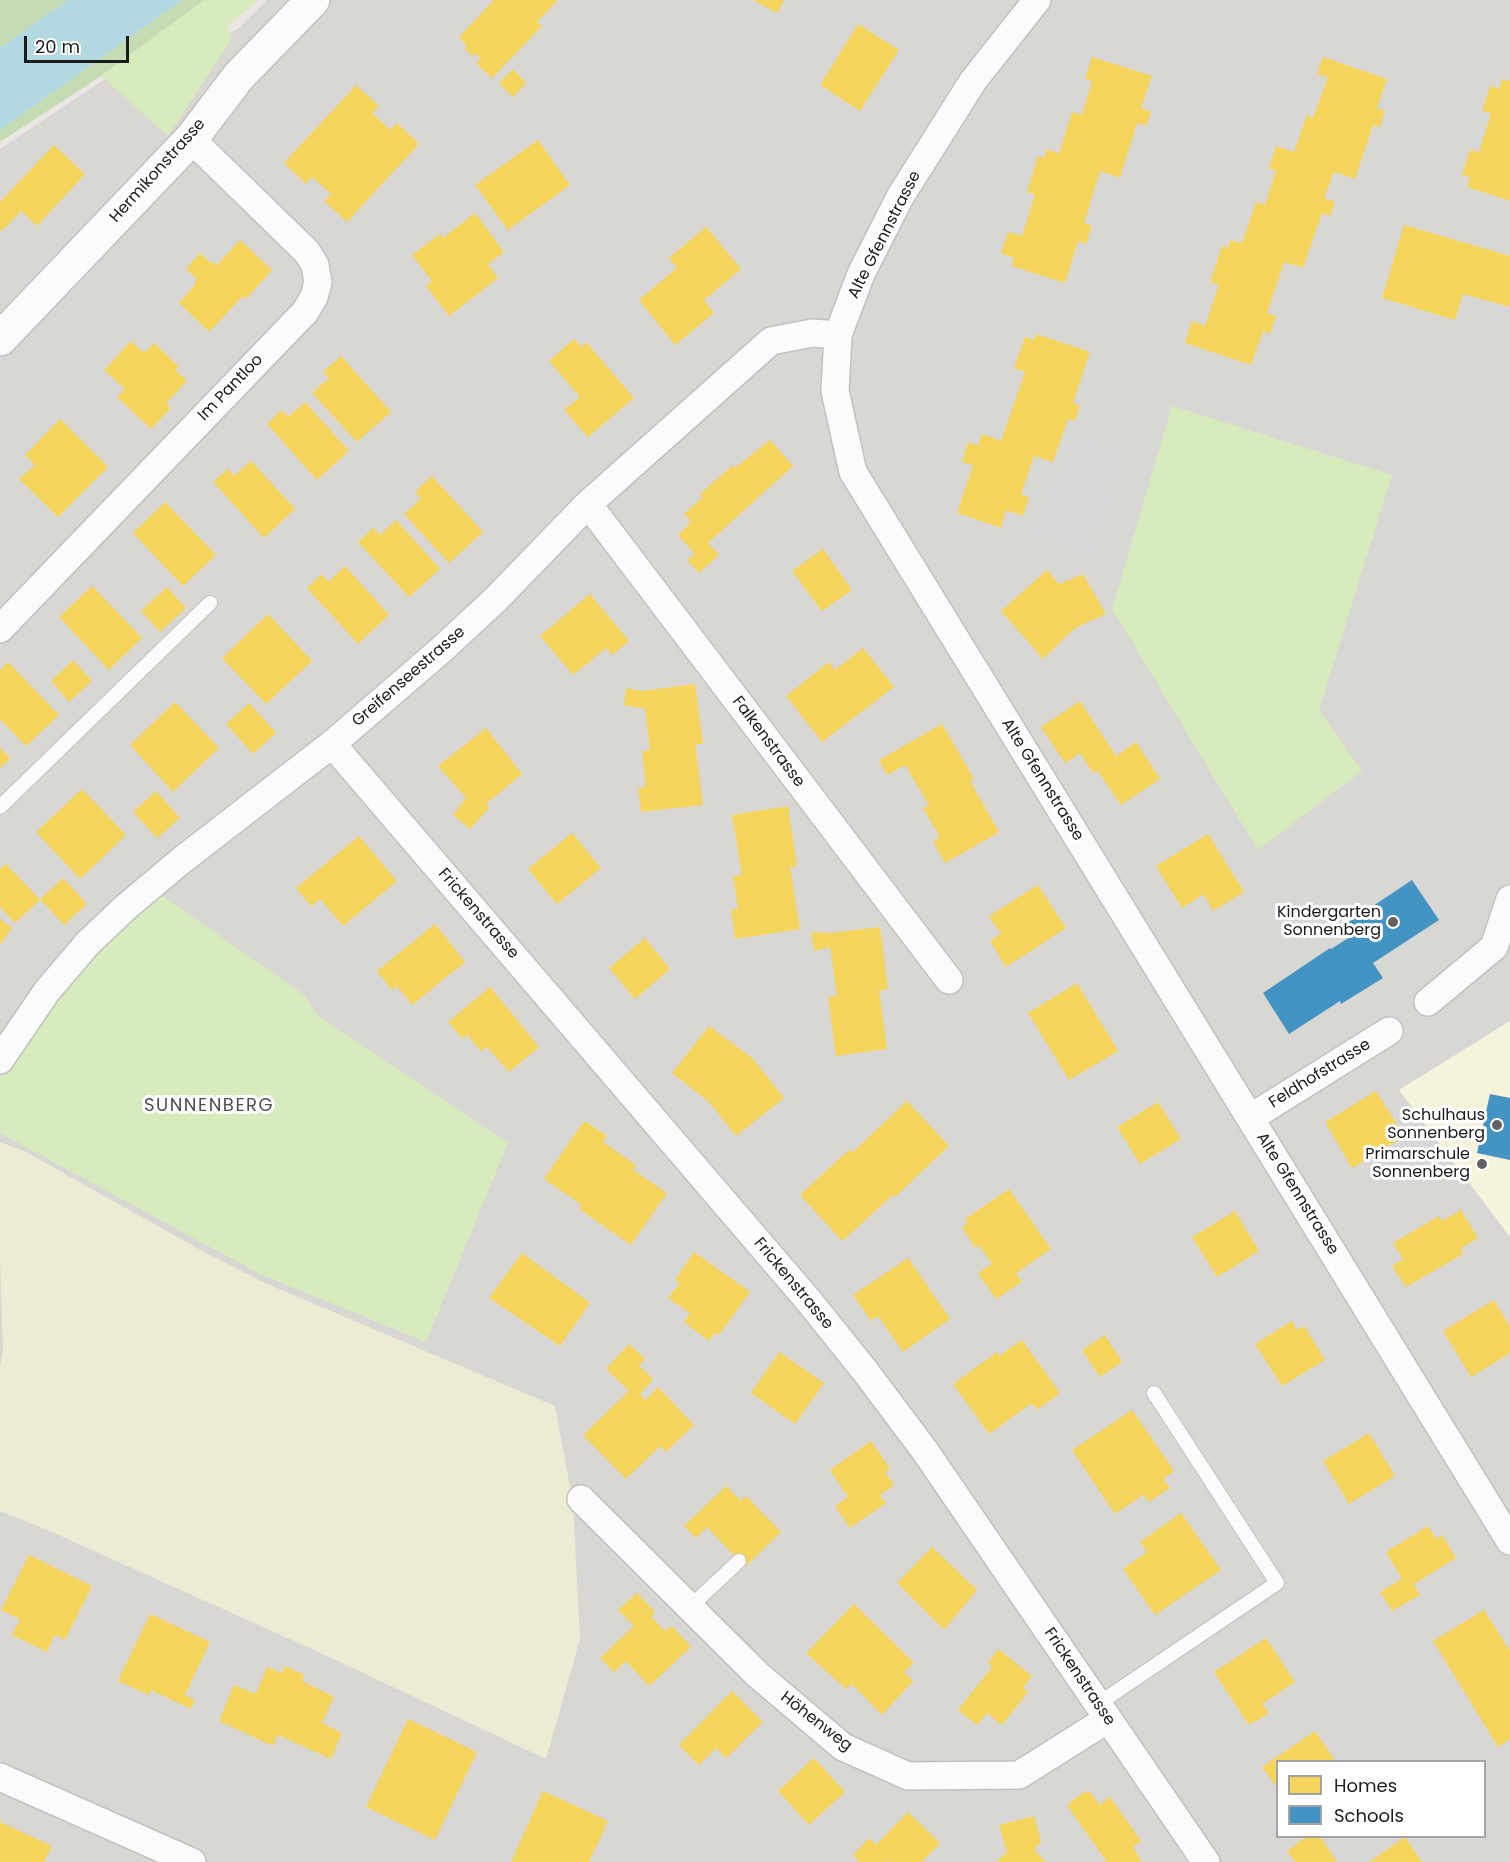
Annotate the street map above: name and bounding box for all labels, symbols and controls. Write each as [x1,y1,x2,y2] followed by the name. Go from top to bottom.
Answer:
[27,24,132,62] scale bar
[35,34,80,59] text: 20 m
[106,115,210,227] street label: Hermikonstrasse
[845,168,925,302] street label: Alte Gfennstrasse
[194,351,268,425] street label: Im Pantloo
[349,623,469,731] street label: Greifenseestrasse
[728,693,808,791] street label: Falkenstrasse
[997,715,1087,845] street label: Alte Gfennstrasse
[433,865,523,963] street label: Frickenstrasse
[1277,903,1381,941] place label: Kindergarten Sonnenberg
[1386,915,1400,929] marker: Kindergarten Sonnenberg
[1266,1035,1374,1113] street label: Feldhofstrasse
[144,1095,274,1117] district label: SUNNENBERG
[1387,1106,1485,1144] place label: Schulhaus Sonnenberg
[1490,1118,1504,1132] marker: Schulhaus Sonnenberg
[1252,1129,1342,1259] street label: Alte Gfennstrasse
[1365,1145,1470,1183] place label: Primarschule Sonnenberg
[1475,1157,1489,1171] marker: Primarschule Sonnenberg
[749,1234,837,1334] street label: Frickenstrasse
[1039,1625,1119,1729] street label: Frickenstrasse
[776,1688,856,1756] street label: Höhenweg
[1276,1760,1486,1838] legend
[1334,1773,1397,1798] text: Homes
[1334,1803,1404,1828] text: Schools

